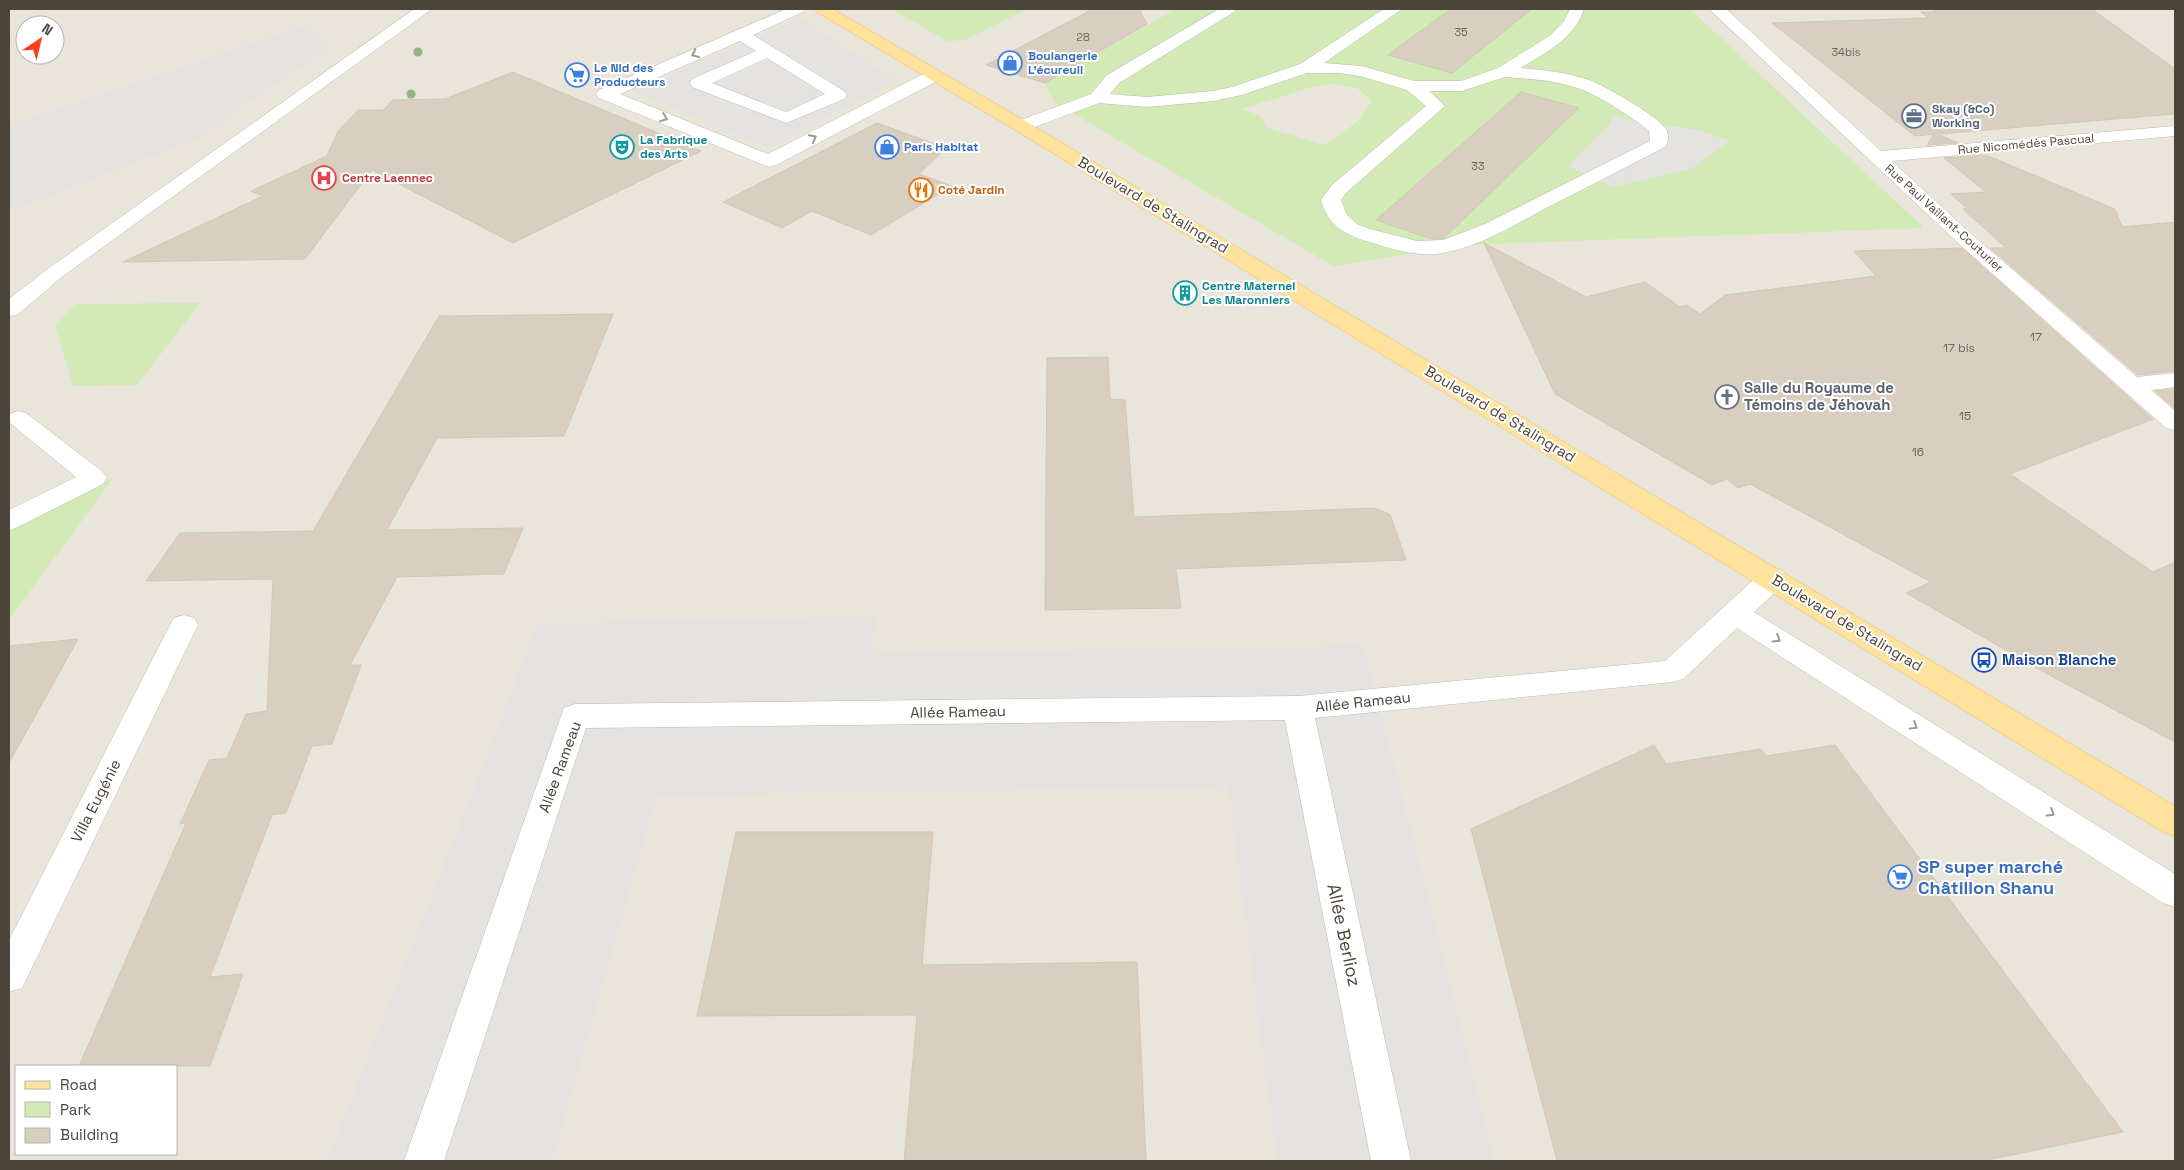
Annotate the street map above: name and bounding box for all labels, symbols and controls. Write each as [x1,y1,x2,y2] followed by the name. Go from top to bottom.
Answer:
[15,15,65,65] north arrow
[38,19,56,39] text: N
[1454,25,1468,39] house number: 35
[1076,30,1090,44] house number: 28
[1831,45,1861,59] house number: 34bis
[691,48,700,59] one-way arrow
[1028,48,1098,78] place label: Boulangerie L'écureuil
[997,50,1023,76] shop icon: Boulangerie L'écureuil
[594,60,666,90] place label: Le Nid des Producteurs
[564,62,590,88] supermarket icon: Le Nid des Producteurs
[1932,101,1995,131] place label: Skay (&Co) Working
[1901,103,1927,129] office icon: Skay (&Co) Working
[659,112,668,123] one-way arrow
[1957,130,2095,158] street label: Rue Nicomédès Pascual
[640,132,707,162] place label: La Fabrique des Arts
[609,134,635,160] theatre icon: La Fabrique des Arts
[807,134,816,144] one-way arrow
[874,134,900,160] shop icon: Paris Habitat
[904,139,978,155] place label: Paris Habitat
[1074,152,1232,257] street label: Boulevard de Stalingrad
[1471,159,1485,173] house number: 33
[1881,160,2007,276] street label: Rue Paul Vaillant-Couturier
[311,165,337,191] hospital icon: Centre Laennec
[342,170,433,186] place label: Centre Laennec
[908,177,934,203] restaurant icon: Coté Jardin
[938,182,1005,198] place label: Coté Jardin
[1202,278,1295,308] place label: Centre Maternel Les Maronniers
[1172,280,1198,306] building icon: Centre Maternel Les Maronniers
[2030,329,2042,345] house number: 17
[1943,340,1975,356] house number: 17 bis
[1421,361,1579,466] street label: Boulevard de Stalingrad
[1744,378,1894,414] place label: Salle du Royaume de Témoins de Jéhovah
[1714,384,1740,410] church icon: Salle du Royaume de Témoins de Jéhovah
[1959,408,1971,424] house number: 15
[1912,444,1924,460] house number: 16
[1768,570,1926,675] street label: Boulevard de Stalingrad
[1771,633,1780,642] one-way arrow
[1971,647,1997,673] bus stop icon: Maison Blanche
[2002,650,2117,669] place label: Maison Blanche
[1314,687,1412,716] street label: Allée Rameau
[910,701,1006,722] street label: Allée Rameau
[534,719,585,815] street label: Allée Rameau
[1908,720,1917,730] one-way arrow
[67,756,125,845] street label: Villa Eugénie
[2046,807,2055,817] one-way arrow
[1918,855,2063,899] place label: SP super marché Châtillon Shanu
[1887,864,1913,890] supermarket icon: SP super marché Châtillon Shanu
[1322,881,1367,988] street label: Allée Berlioz
[15,1065,178,1155] legend
[60,1075,97,1094] text: Road
[60,1100,91,1119] text: Park
[60,1125,119,1144] text: Building

